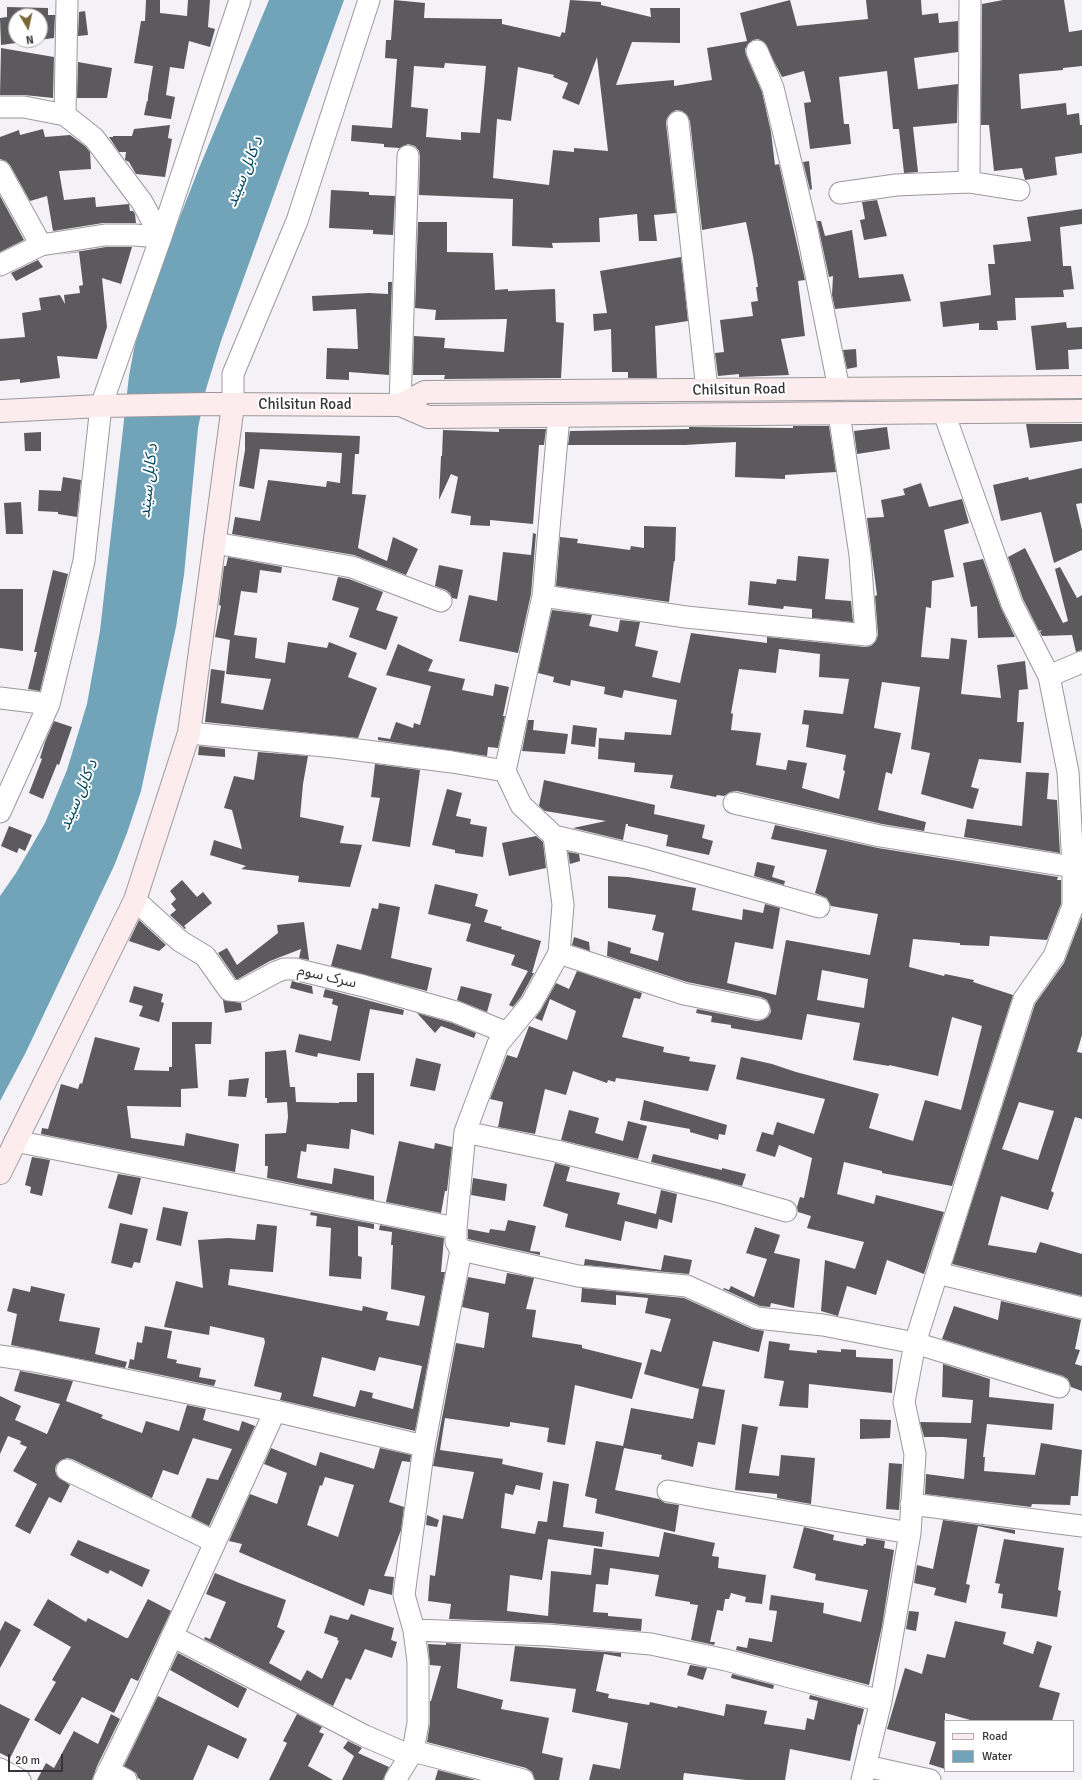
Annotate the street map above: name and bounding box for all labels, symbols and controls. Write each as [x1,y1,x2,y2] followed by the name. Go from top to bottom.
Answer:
[8,8,48,48] north arrow
[25,32,35,46] text: N
[222,134,268,210] water label: د کابل سيند
[692,380,786,400] street label: Chilsitun Road
[258,396,352,414] street label: Chilsitun Road
[136,443,162,519] water label: د کابل سيند
[56,757,102,833] water label: د کابل سيند
[296,962,358,992] street label: سرک سوم
[944,1720,1074,1772] legend
[982,1729,1008,1744] text: Road
[10,1746,65,1772] scale bar
[982,1749,1012,1764] text: Water
[15,1753,40,1768] text: 20 m

